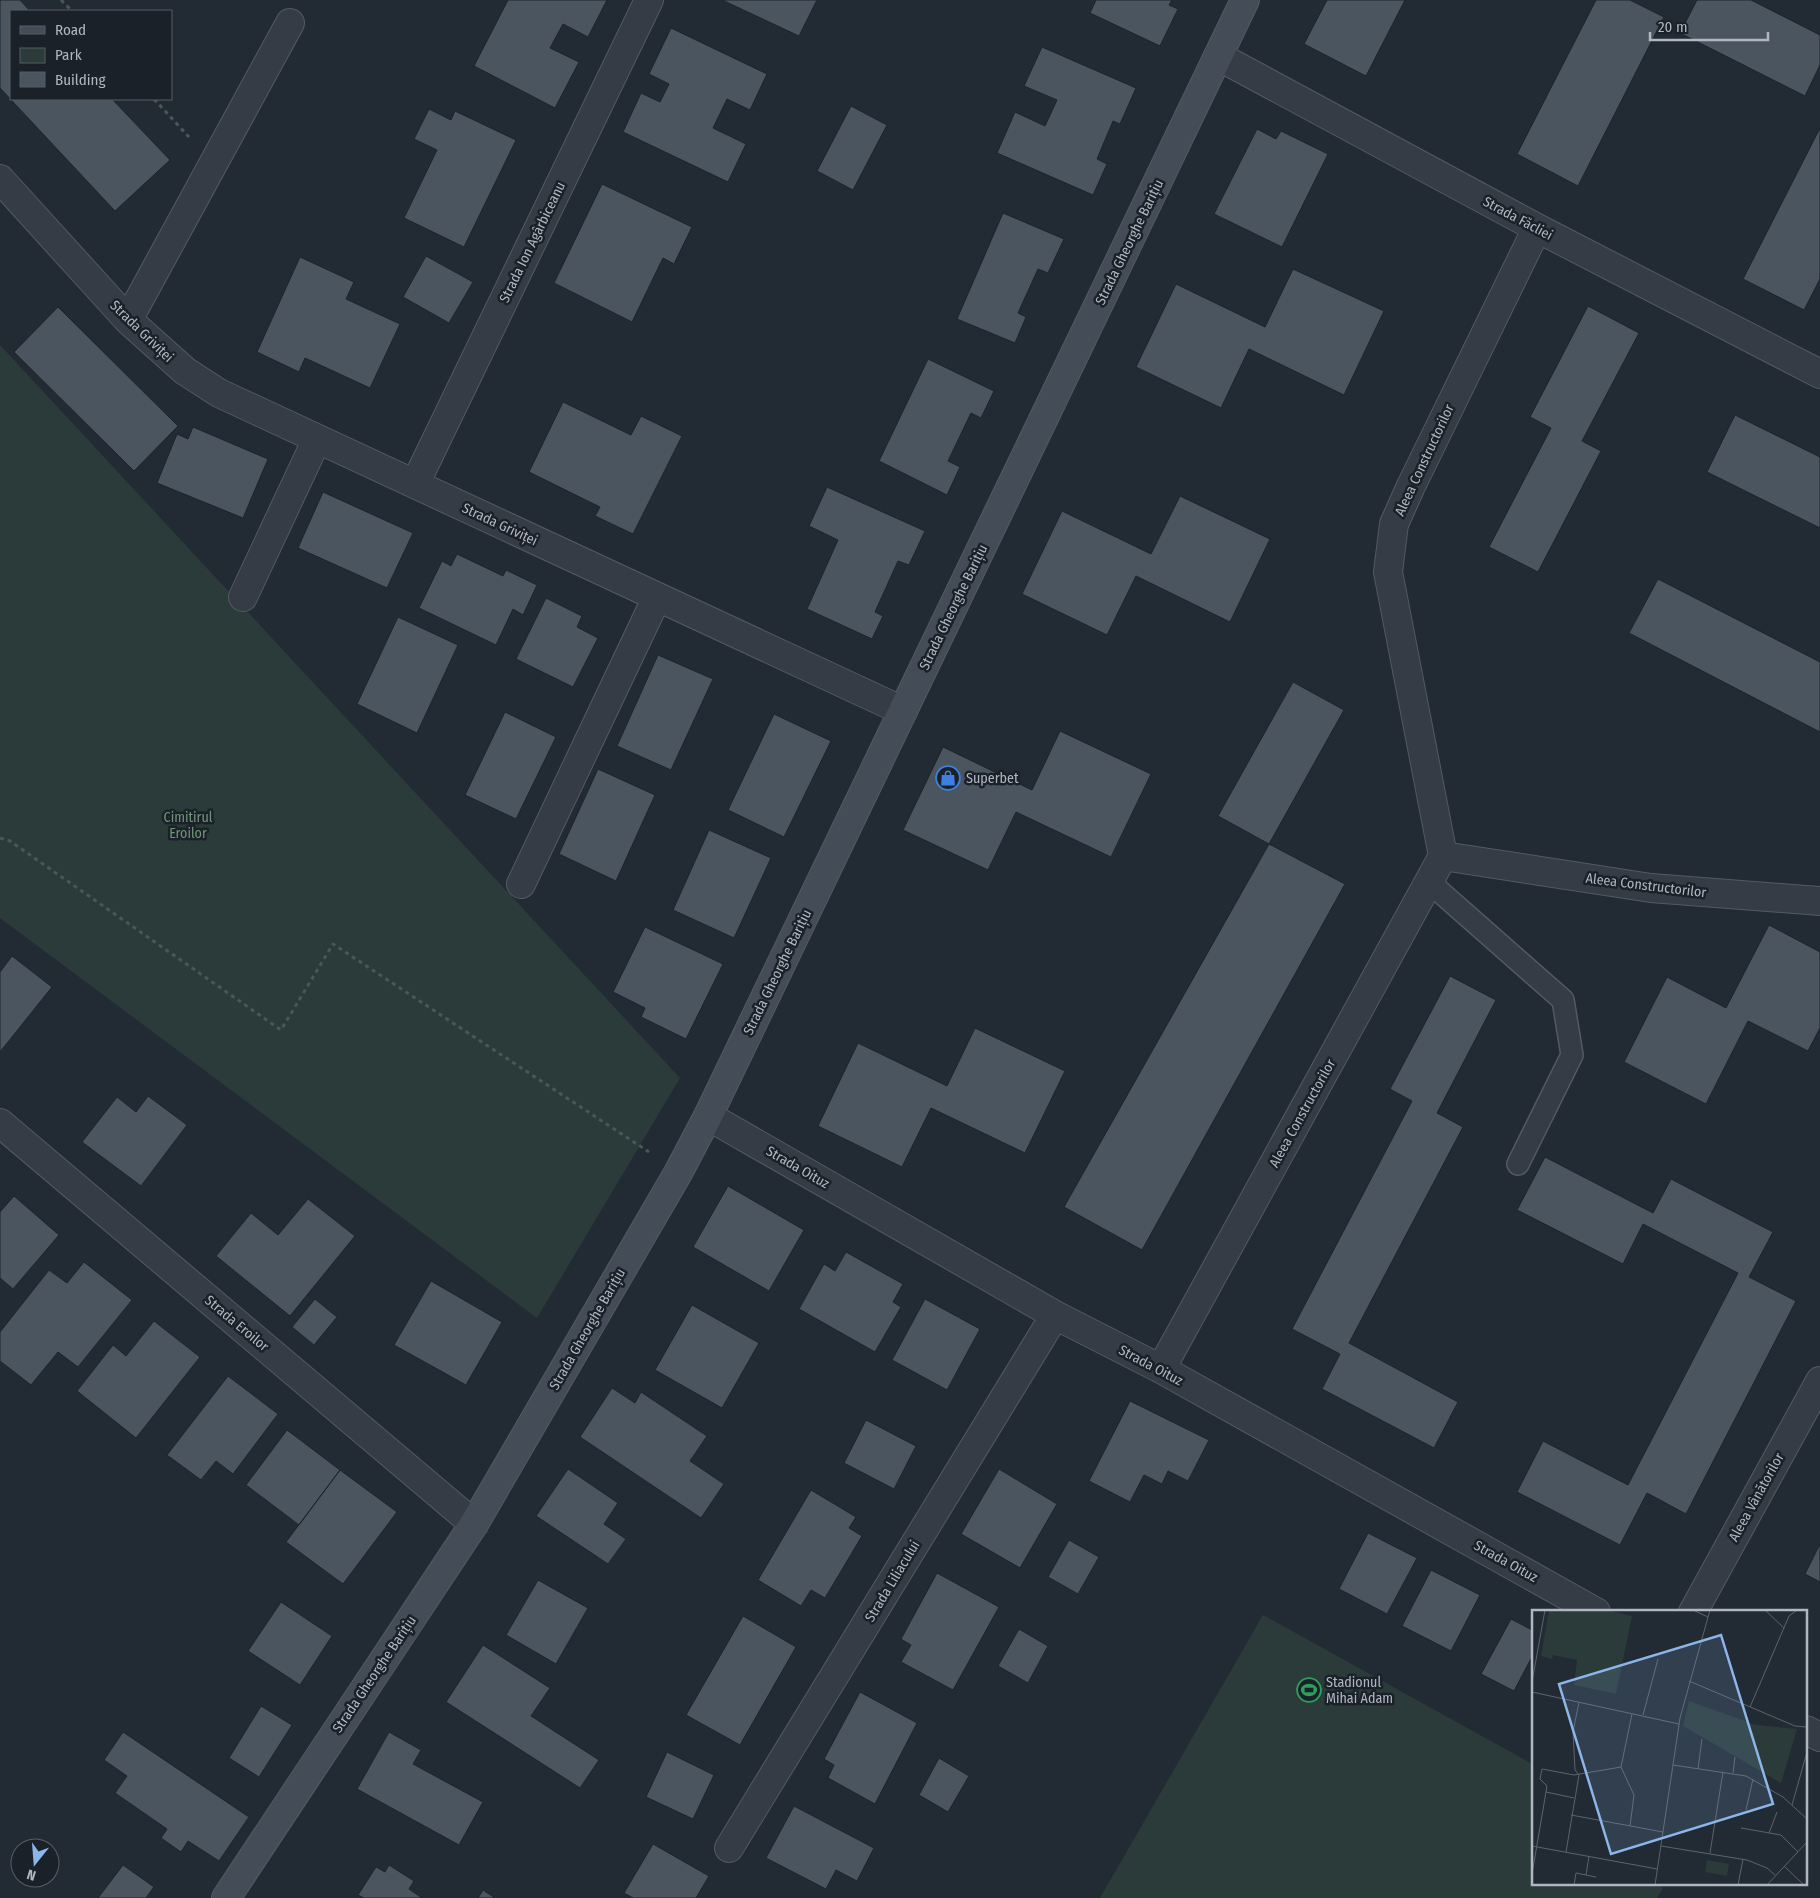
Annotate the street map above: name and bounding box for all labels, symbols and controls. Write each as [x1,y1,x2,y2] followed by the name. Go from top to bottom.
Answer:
[10,10,172,100] legend
[1650,10,1768,42] scale bar
[1658,18,1688,36] text: 20 m
[55,21,86,39] text: Road
[55,46,82,64] text: Park
[55,71,106,89] text: Building
[1092,177,1168,308] street label: Strada Gheorghe Barițiu
[496,179,569,306] street label: Strada Ion Agârbiceanu
[1480,193,1555,244] street label: Strada Făcliei
[106,297,177,367] street label: Strada Griviței
[1391,402,1458,519] street label: Aleea Constructorilor
[459,500,540,550] street label: Strada Griviței
[916,542,992,673] street label: Strada Gheorghe Barițiu
[935,765,961,791] shop icon: Superbet
[966,770,1019,787] place label: Superbet
[164,809,213,842] park label: Cimitirul Eroilor
[1585,870,1707,901] street label: Aleea Constructorilor
[740,907,816,1038] street label: Strada Gheorghe Barițiu
[1266,1056,1339,1170] street label: Aleea Constructorilor
[763,1143,833,1193] street label: Strada Oituz
[546,1266,630,1393] street label: Strada Gheorghe Barițiu
[201,1292,272,1355] street label: Strada Eroilor
[1116,1341,1186,1390] street label: Strada Oituz
[1725,1450,1788,1544] street label: Aleea Vânătorilor
[861,1537,923,1625] street label: Strada Liliacului
[1471,1537,1541,1586] street label: Strada Oituz
[1532,1610,1808,1886] inset map
[329,1613,421,1737] street label: Strada Gheorghe Barițiu
[1326,1674,1393,1707] place label: Stadionul Mihai Adam
[1296,1677,1322,1703] sports icon: Stadionul Mihai Adam
[10,1838,60,1888] north arrow
[25,1866,38,1884] text: N

